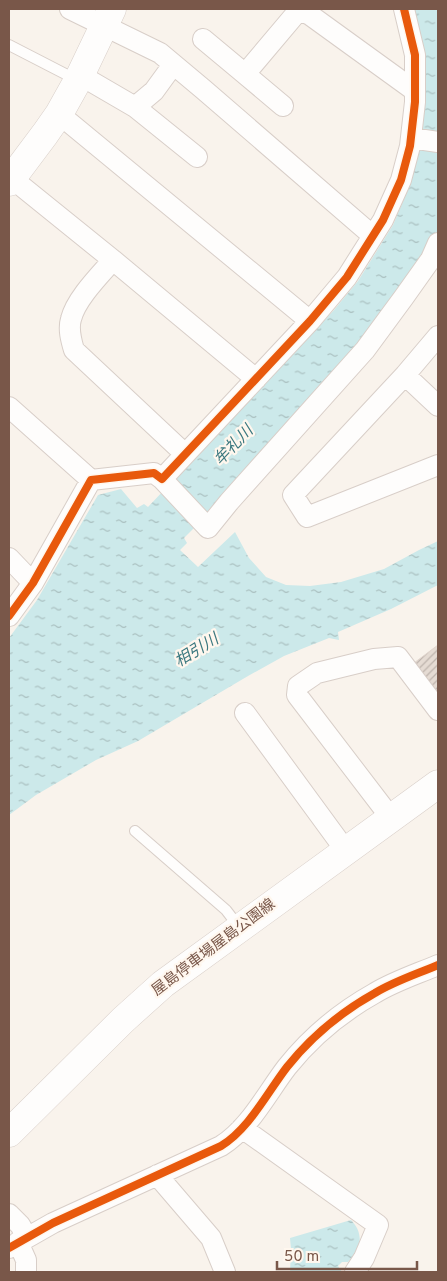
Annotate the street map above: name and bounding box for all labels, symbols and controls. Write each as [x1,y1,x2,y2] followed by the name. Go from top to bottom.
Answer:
[210,420,259,470] water label: 牟礼川
[171,629,224,672] water label: 相引川
[148,895,280,1001] street label: 屋島停車場屋島公園線
[277,1238,417,1270] scale bar
[284,1248,319,1267] text: 50 m

